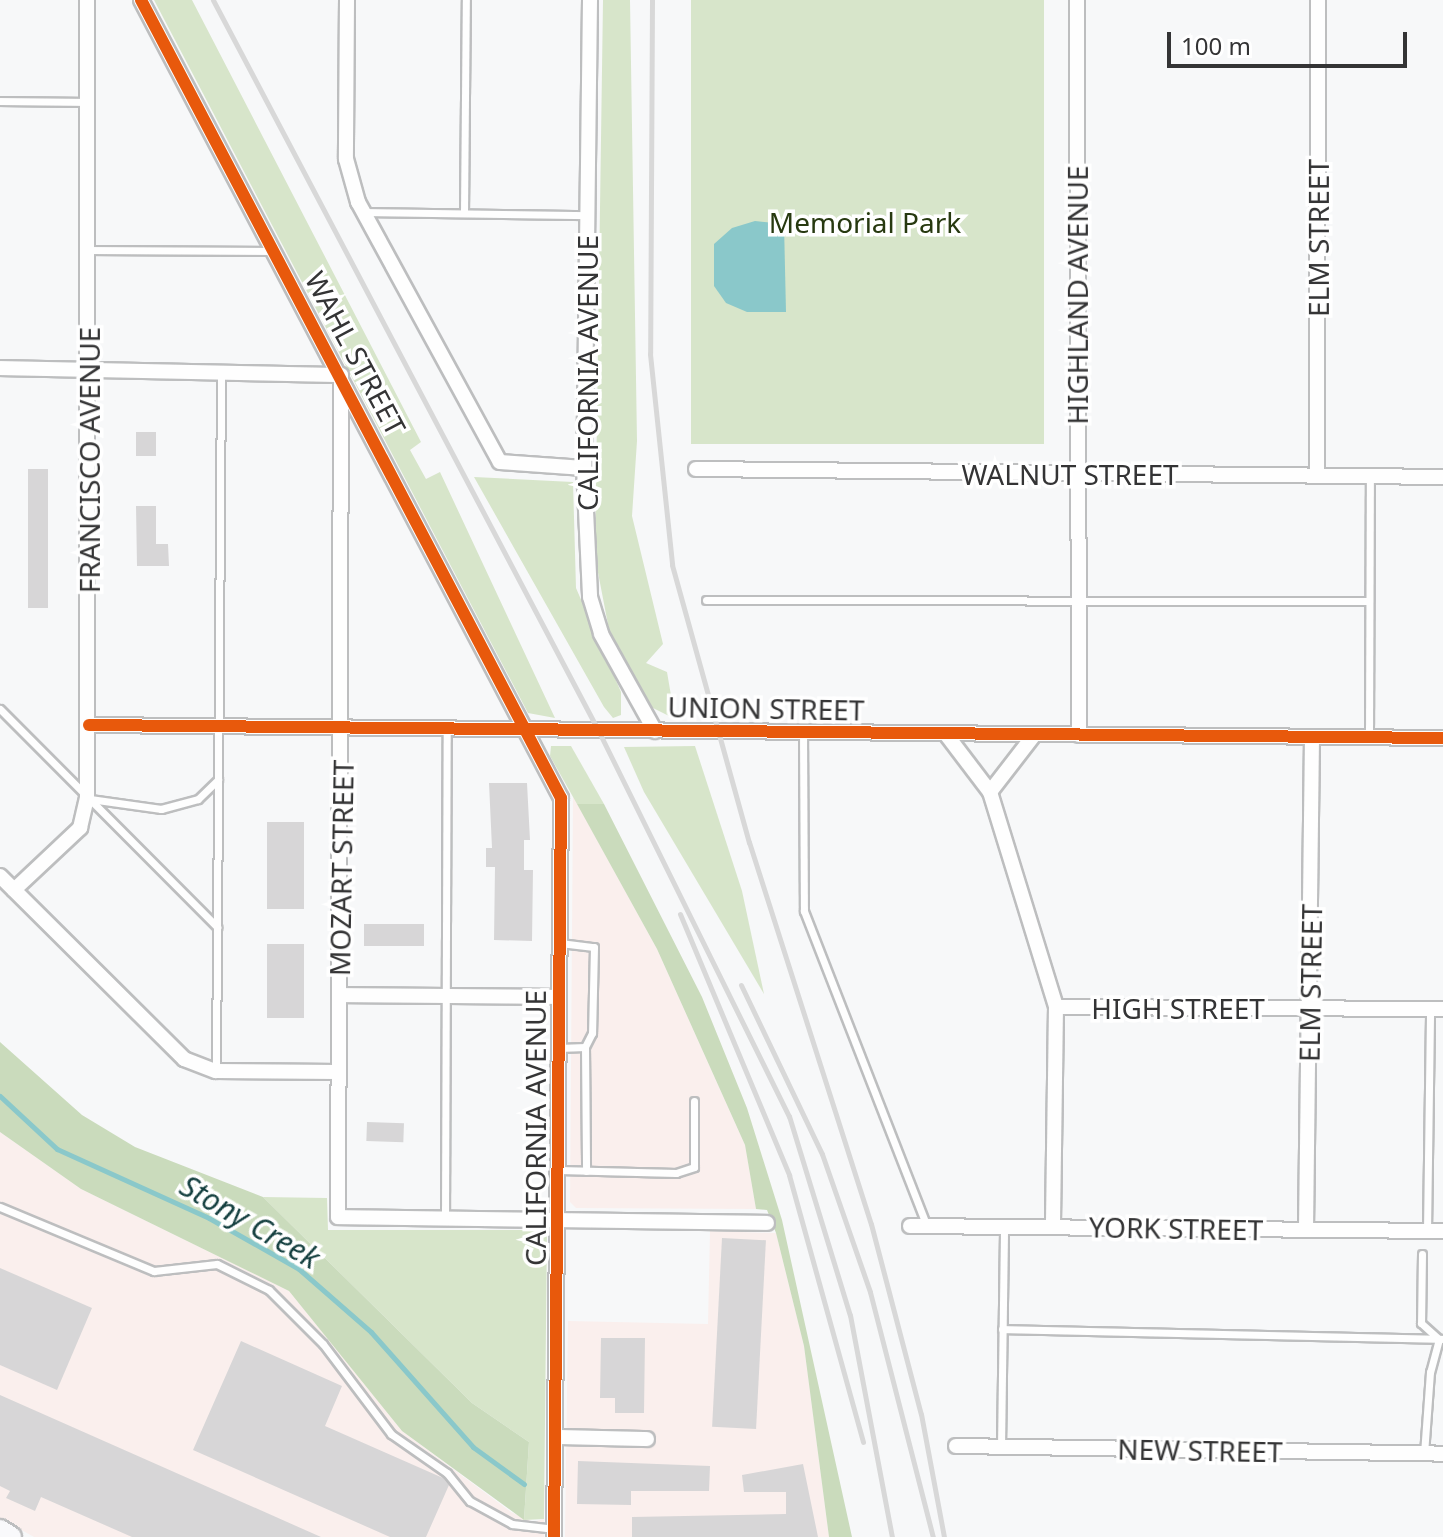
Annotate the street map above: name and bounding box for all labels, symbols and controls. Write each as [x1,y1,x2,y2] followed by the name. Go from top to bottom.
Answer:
[1171,16,1411,66] scale bar
[1181,29,1251,62] text: 100 m
[1301,159,1335,317] street label: ELM STREET
[1060,165,1094,425] street label: HIGHLAND AVENUE
[769,205,961,239] park label: Memorial Park
[570,235,604,511] street label: CALIFORNIA AVENUE
[299,265,413,441] street label: WAHL STREET
[72,327,106,593] street label: FRANCISCO AVENUE
[961,457,1179,491] street label: WALNUT STREET
[667,689,865,727] street label: UNION STREET
[322,760,360,976] street label: MOZART STREET
[1292,904,1328,1062] street label: ELM STREET
[518,990,552,1266] street label: CALIFORNIA AVENUE
[1091,991,1265,1025] street label: HIGH STREET
[174,1168,326,1276] water label: Stony Creek
[1089,1210,1263,1246] street label: YORK STREET
[1117,1432,1283,1468] street label: NEW STREET

